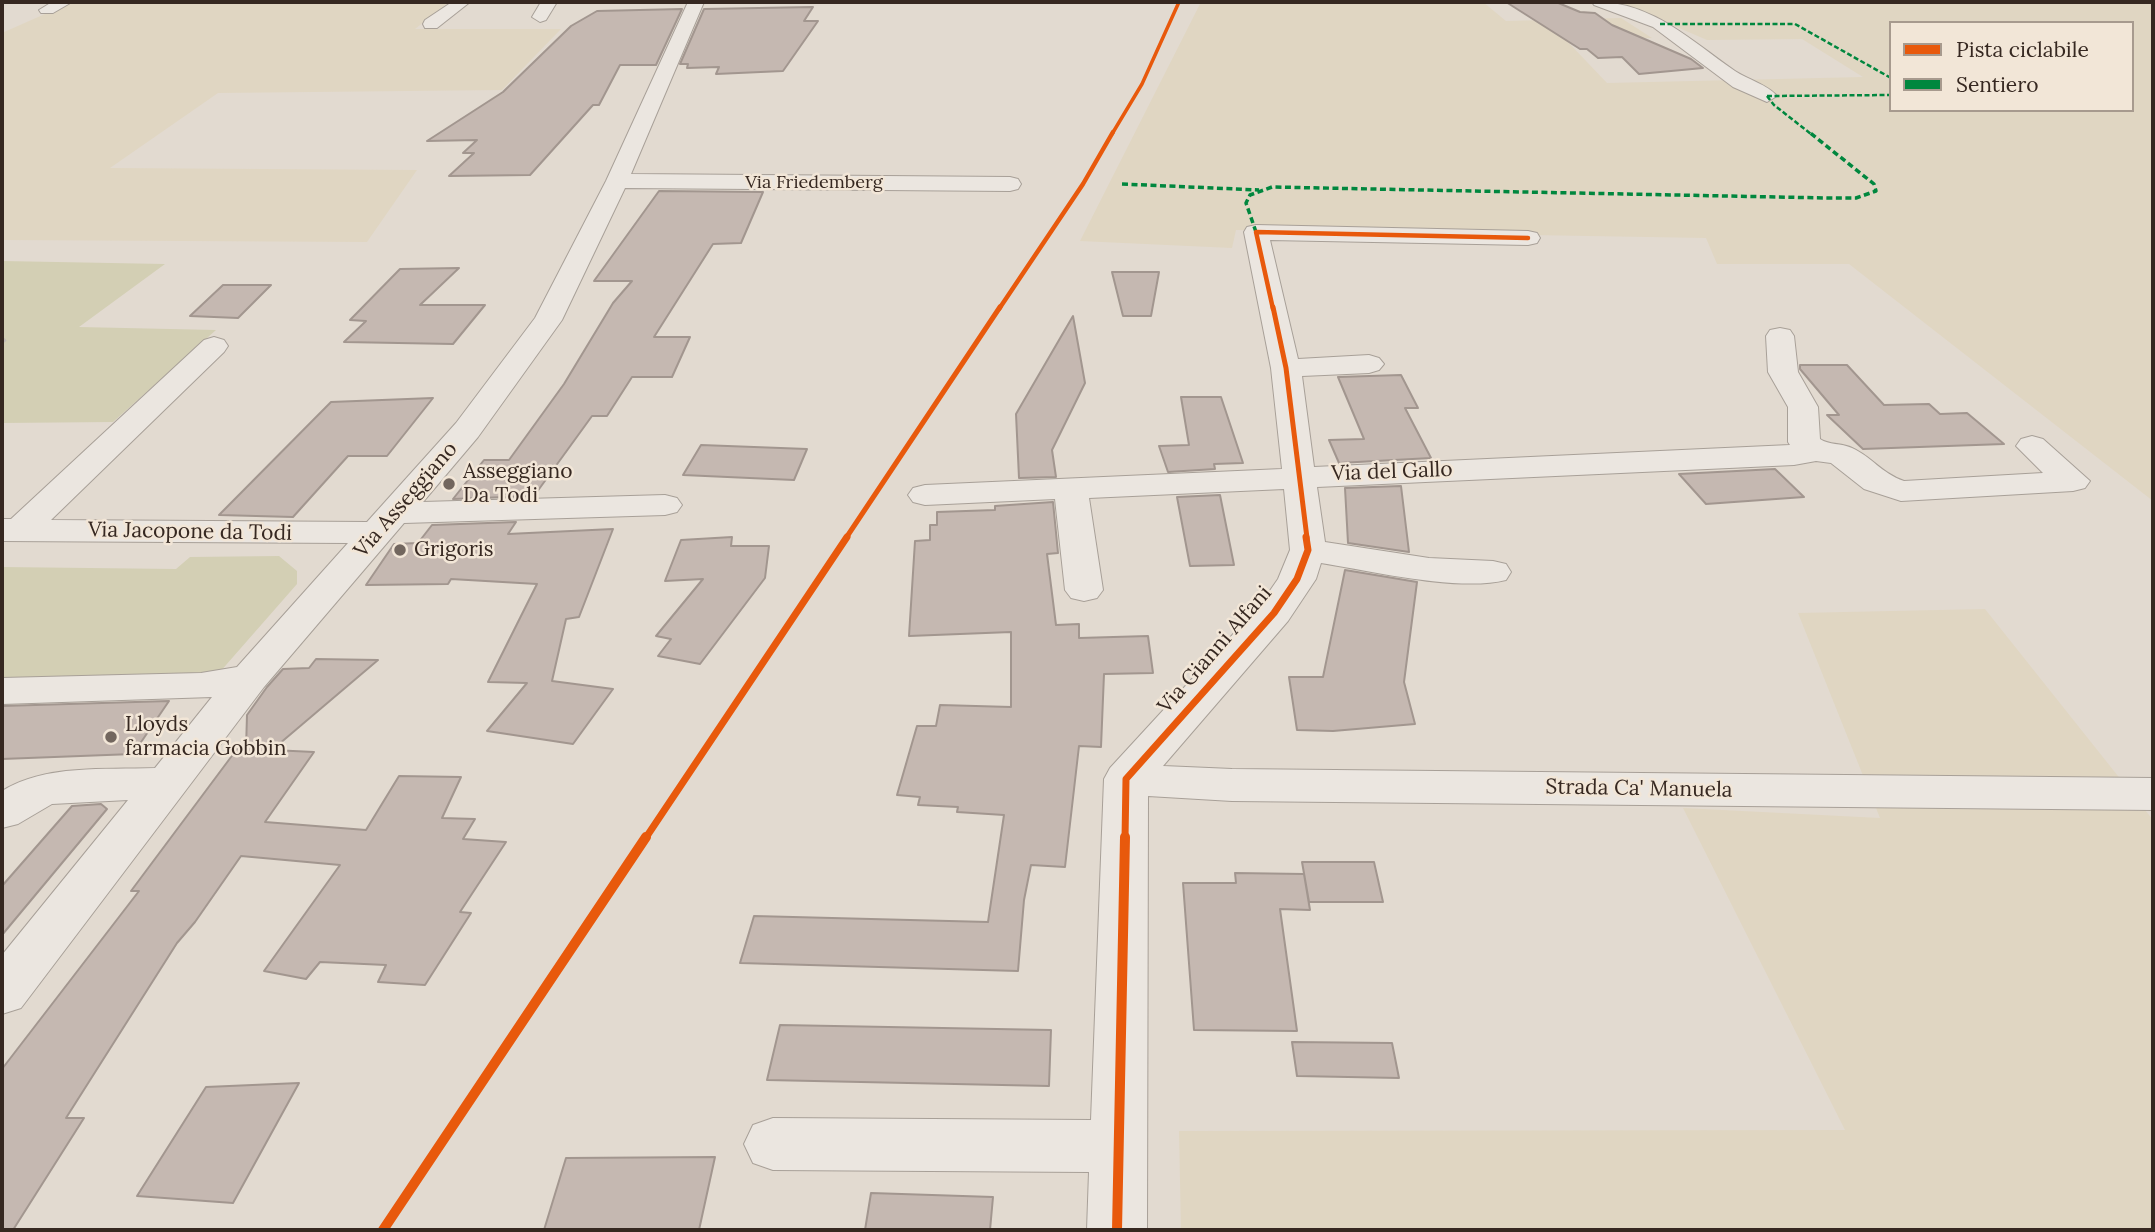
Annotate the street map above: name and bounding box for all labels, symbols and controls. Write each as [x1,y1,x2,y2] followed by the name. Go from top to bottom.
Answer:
[1889,21,2134,112] legend
[1956,36,2089,63] text: Pista ciclabile
[1956,71,2039,98] text: Sentiero
[745,172,883,194] street label: Via Friedemberg
[349,437,463,563] street label: Via Asseggiano
[1331,457,1453,487] street label: Via del Gallo
[463,459,572,509] place label: Asseggiano Da Todi
[441,476,457,492] marker: Asseggiano Da Todi
[88,518,292,546] street label: Via Jacopone da Todi
[414,537,493,563] place label: Grigoris
[392,542,408,558] marker: Grigoris
[1153,581,1277,719] street label: Via Gianni Alfani
[125,712,286,762] place label: Lloyds farmacia Gobbin
[103,729,119,745] marker: Lloyds farmacia Gobbin
[1545,775,1733,803] street label: Strada Ca' Manuela

